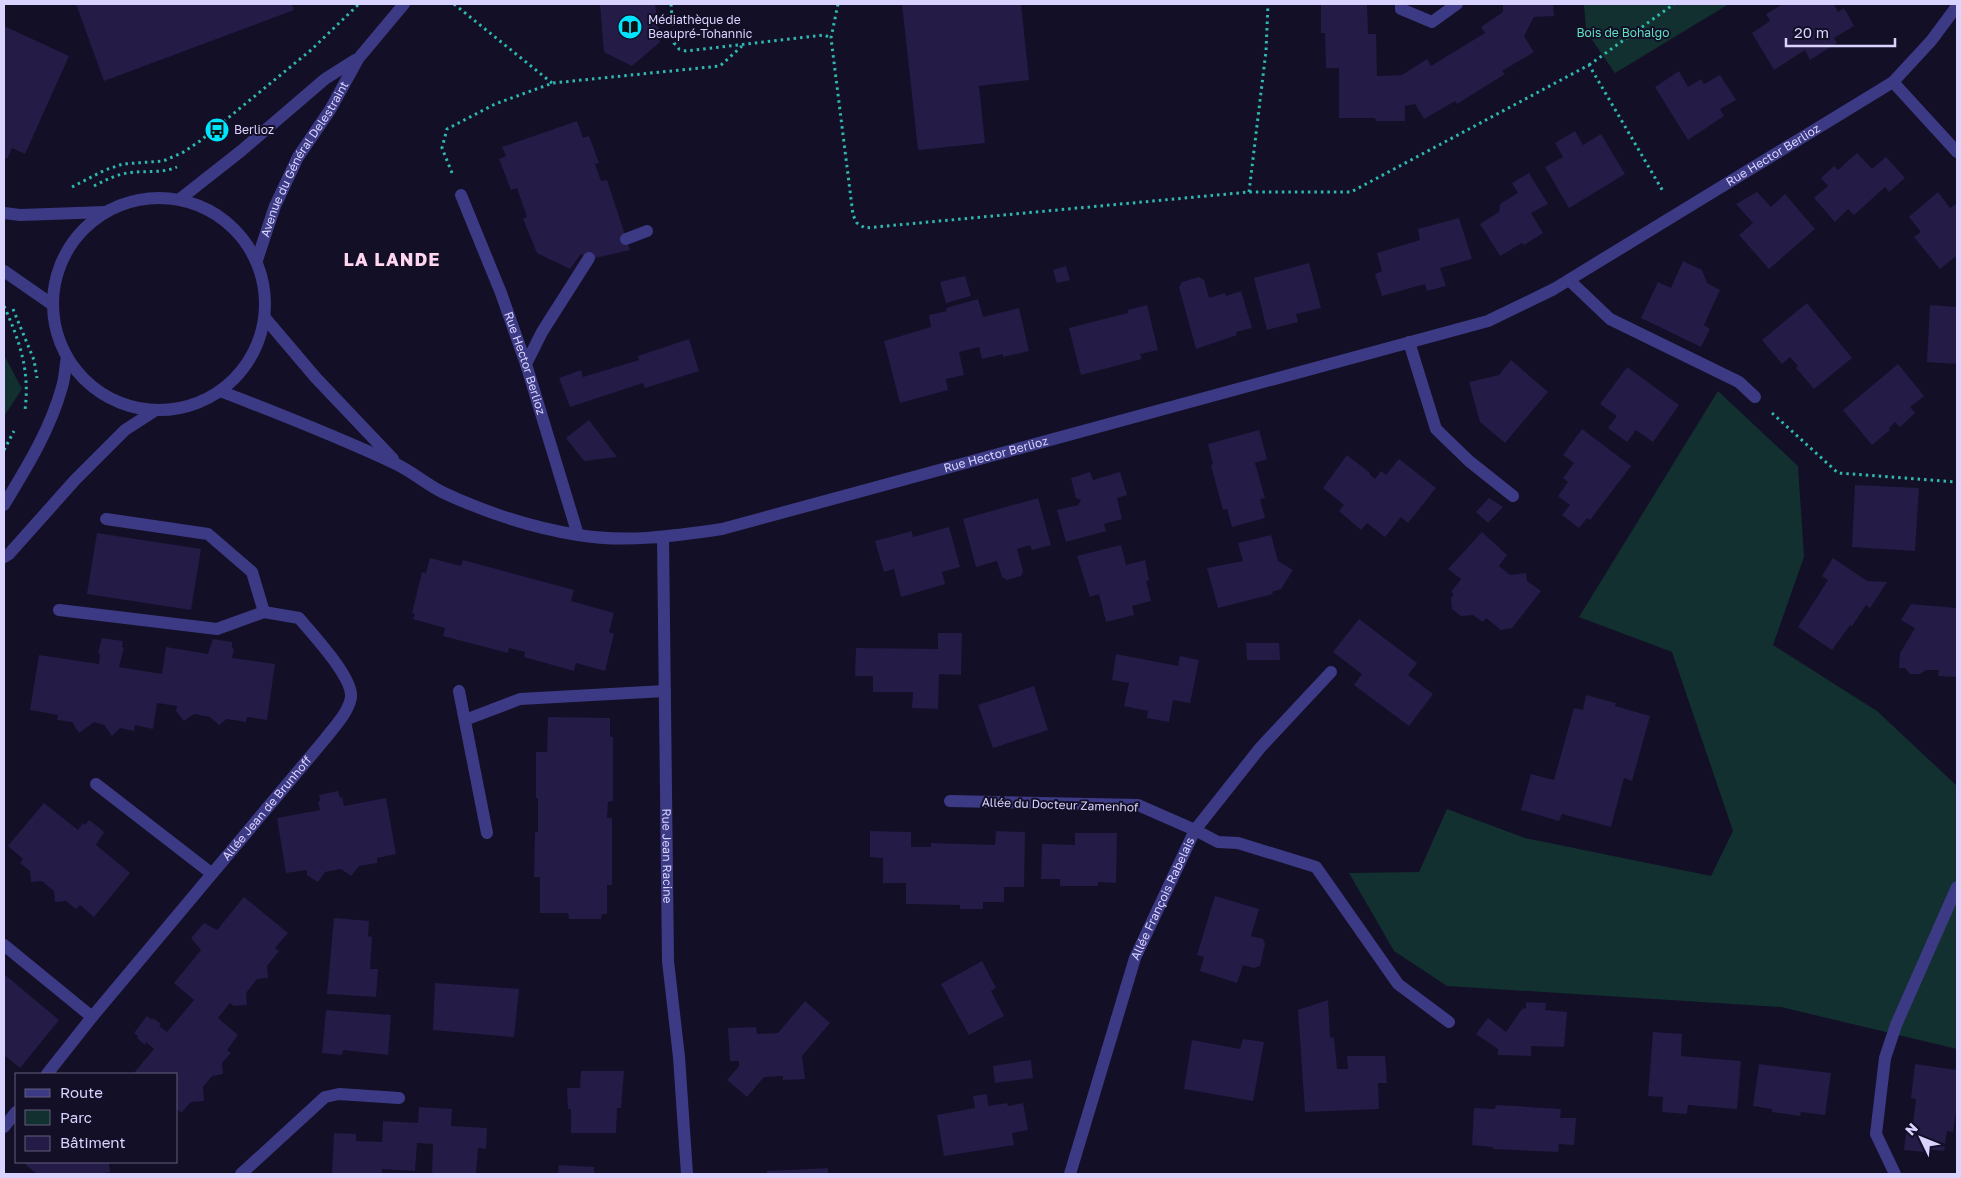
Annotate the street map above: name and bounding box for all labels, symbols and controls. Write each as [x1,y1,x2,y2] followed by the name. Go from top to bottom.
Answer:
[648,12,753,41] place label: Médiathèque de Beaupré-Tohannic
[617,14,643,40] library icon: Médiathèque de Beaupré-Tohannic
[1786,15,1895,47] scale bar
[1794,23,1829,41] text: 20 m
[1577,25,1669,40] park label: Bois de Bohalgo
[257,78,351,239] street label: Avenue du Général Delestraint
[204,117,230,143] bus stop icon: Berlioz
[1723,120,1823,189] street label: Rue Hector Berlioz
[234,122,274,137] place label: Berlioz
[343,248,441,270] district label: LA LANDE
[501,310,549,416] street label: Rue Hector Berlioz
[942,433,1050,476] street label: Rue Hector Berlioz
[219,752,315,863] street label: Allée Jean de Brunhoff
[982,794,1139,815] street label: Allée du Docteur Zamenhof
[659,808,675,904] street label: Rue Jean Racine
[1127,835,1198,962] street label: Allée François Rabelais
[15,1073,178,1163] legend
[60,1083,103,1101] text: Route
[60,1108,92,1126] text: Parc
[1896,1113,1946,1163] north arrow
[1901,1119,1921,1138] text: N
[60,1133,125,1151] text: Bâtiment

